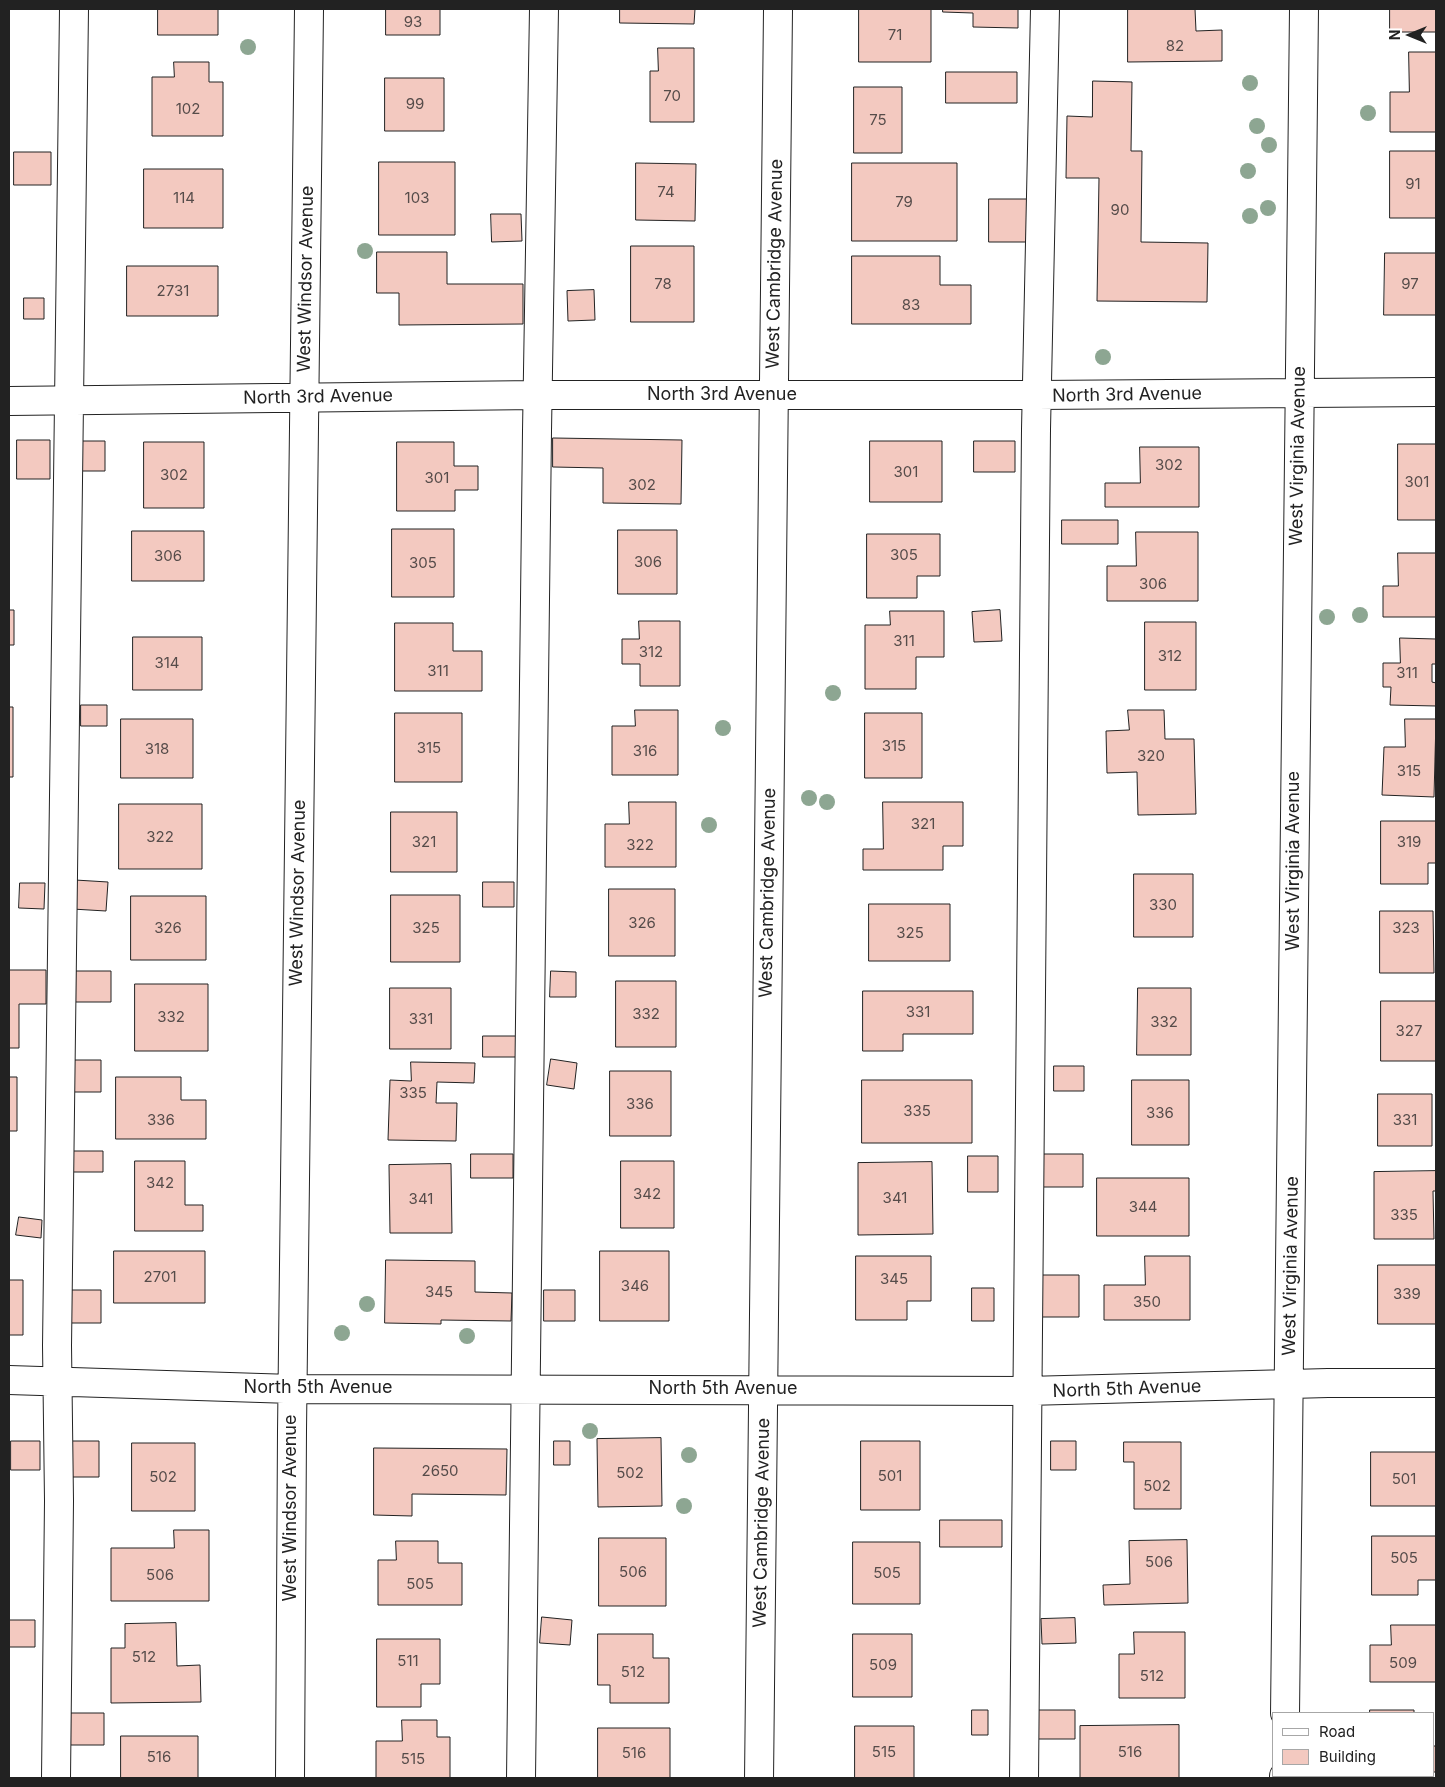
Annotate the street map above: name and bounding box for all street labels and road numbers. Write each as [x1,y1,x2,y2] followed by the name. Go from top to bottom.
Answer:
[762,159,788,369] street label: West Cambridge Avenue
[294,185,318,373] street label: West Windsor Avenue
[1286,366,1310,546] street label: West Virginia Avenue
[1052,383,1202,407] street label: North 3rd Avenue
[647,384,797,406] street label: North 3rd Avenue
[243,385,393,409] street label: North 3rd Avenue
[1283,771,1305,951] street label: West Virginia Avenue
[755,788,781,998] street label: West Cambridge Avenue
[286,799,310,987] street label: West Windsor Avenue
[1279,1176,1303,1356] street label: West Virginia Avenue
[1052,1376,1202,1402] street label: North 5th Avenue
[244,1377,392,1399] street label: North 5th Avenue
[649,1378,797,1400] street label: North 5th Avenue
[280,1415,302,1601] street label: West Windsor Avenue
[749,1418,775,1628] street label: West Cambridge Avenue

